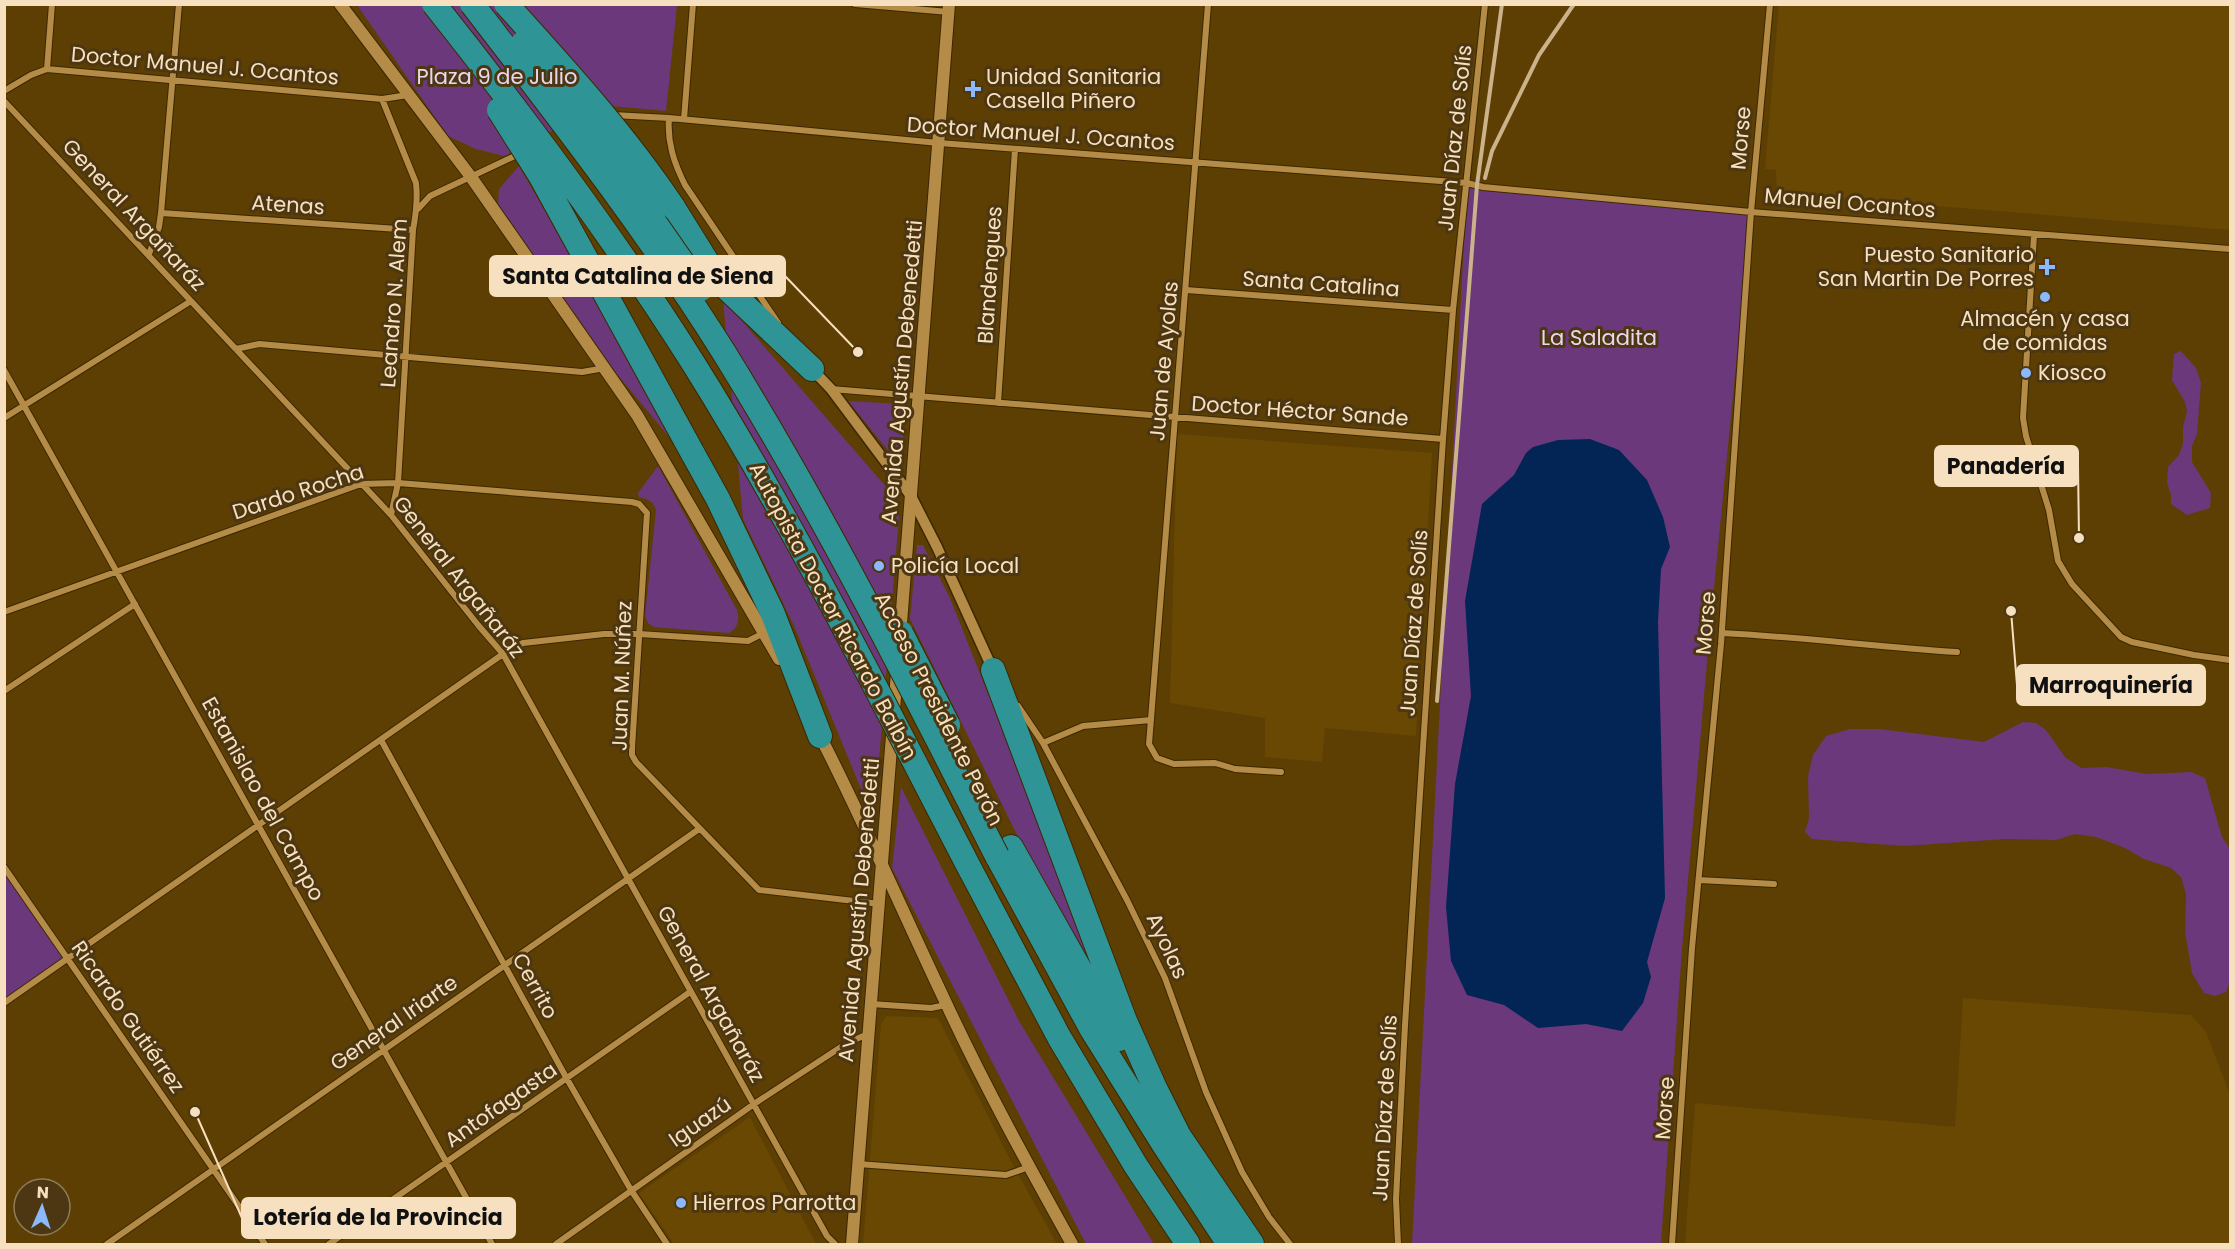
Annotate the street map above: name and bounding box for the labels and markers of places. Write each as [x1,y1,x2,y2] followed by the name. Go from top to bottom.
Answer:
[986,62,1161,115] place label: Unidad Sanitaria Casella Piñero
[964,80,982,98] marker: Unidad Sanitaria Casella Piñero
[1818,240,2034,293] place label: Puesto Sanitario San Martin De Porres
[490,256,785,296] callout: Santa Catalina de Siena
[2038,258,2056,276] marker: Puesto Sanitario San Martin De Porres
[2038,290,2052,304] marker: Almacén y casa de comidas
[1960,304,2130,357] place label: Almacén y casa de comidas
[2038,358,2106,387] place label: Kiosco
[2019,366,2033,380] marker: Kiosco
[1935,446,2078,486] callout: Panadería
[891,551,1019,580] place label: Policía Local
[872,559,886,573] marker: Policía Local
[2017,665,2205,705] callout: Marroquinería
[693,1188,856,1217] place label: Hierros Parrotta
[674,1196,688,1210] marker: Hierros Parrotta
[242,1198,515,1238] callout: Lotería de la Provincia

